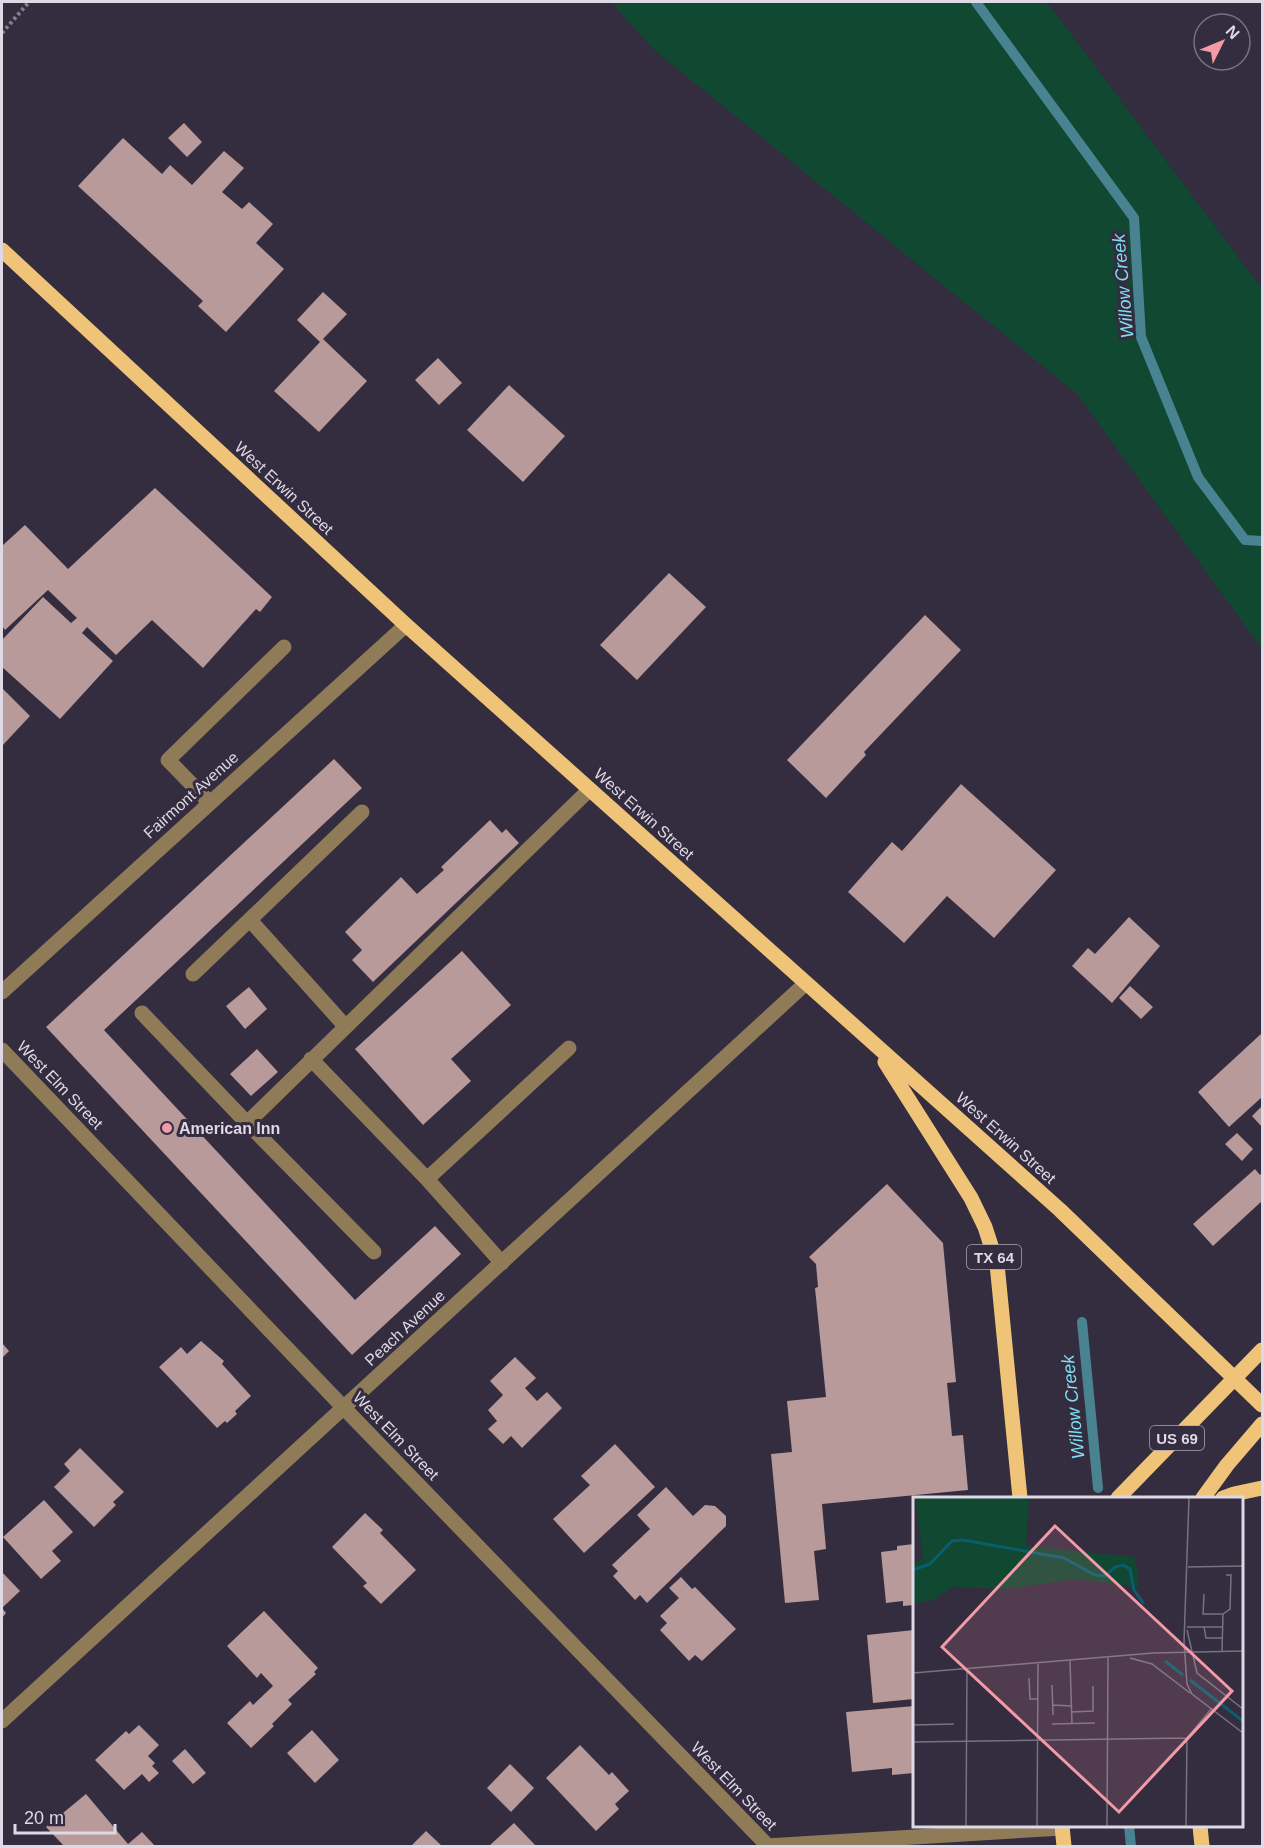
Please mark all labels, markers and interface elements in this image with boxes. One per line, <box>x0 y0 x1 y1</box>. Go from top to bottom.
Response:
north arrow <box>1192 12 1252 72</box>
text: N <box>1222 22 1243 42</box>
water label: Willow Creek <box>1108 232 1138 339</box>
street label: West Erwin Street <box>231 438 337 538</box>
street label: Fairmont Avenue <box>140 748 242 842</box>
street label: West Erwin Street <box>591 765 698 863</box>
street label: West Elm Street <box>14 1038 107 1133</box>
street label: West Erwin Street <box>953 1089 1060 1187</box>
place label: American Inn <box>179 1120 280 1137</box>
marker: American Inn <box>160 1121 174 1135</box>
road number: TX 64 <box>967 1245 1021 1269</box>
street label: Peach Avenue <box>362 1287 449 1369</box>
water label: Willow Creek <box>1057 1353 1088 1460</box>
street label: West Elm Street <box>350 1389 443 1484</box>
road number: US 69 <box>1150 1426 1204 1450</box>
inset map <box>913 1497 1243 1827</box>
street label: West Elm Street <box>688 1739 781 1834</box>
scale bar <box>15 1797 116 1835</box>
text: 20 m <box>24 1808 64 1828</box>

